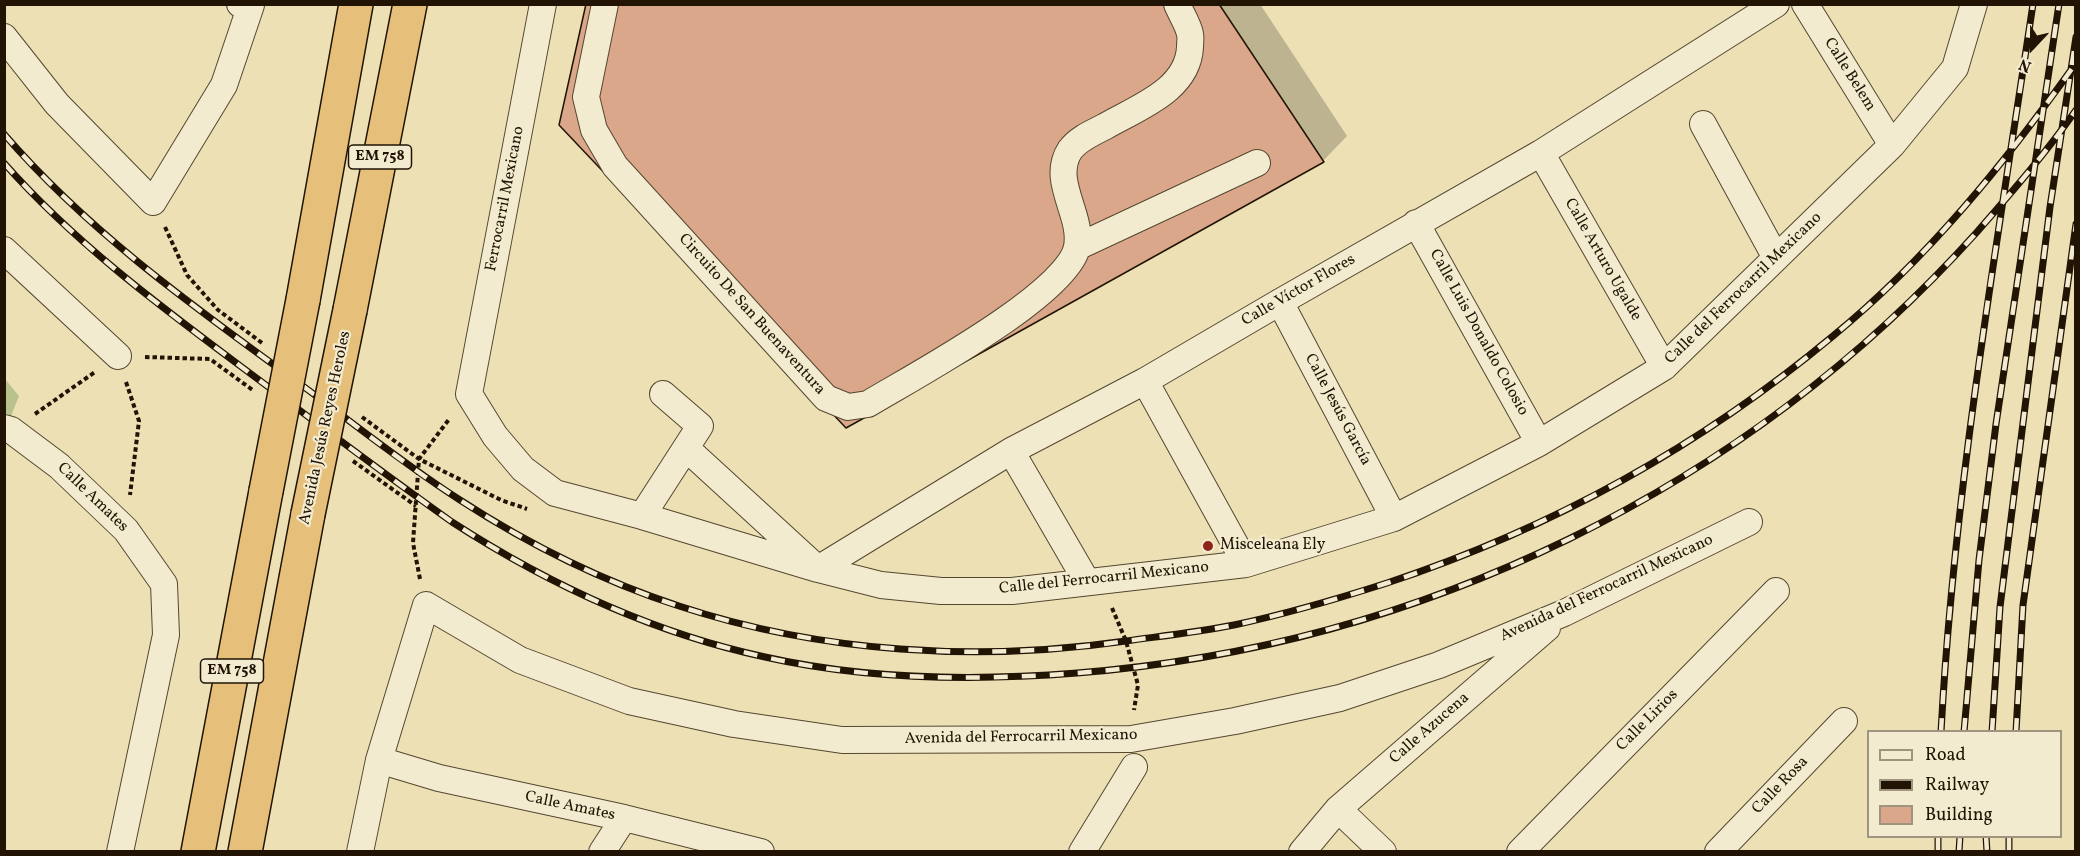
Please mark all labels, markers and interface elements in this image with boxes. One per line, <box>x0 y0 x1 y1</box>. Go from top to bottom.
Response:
north arrow <box>2002 18 2062 78</box>
street label: Calle Belem <box>1819 35 1879 115</box>
text: N <box>2016 52 2035 77</box>
street label: Ferrocarril Mexicano <box>483 125 529 273</box>
road number: EM 758 <box>348 145 412 169</box>
street label: Calle Arturo Ugalde <box>1559 195 1645 325</box>
street label: Calle del Ferrocarril Mexicano <box>1661 209 1827 369</box>
street label: Circuito De San Buenaventura <box>673 230 829 400</box>
street label: Calle Luis Donaldo Colosio <box>1424 247 1532 419</box>
street label: Calle Víctor Flores <box>1239 251 1359 331</box>
street label: Avenida Jesús Reyes Heroles <box>296 329 356 527</box>
street label: Calle Jesús García <box>1299 351 1375 469</box>
street label: Calle Amates <box>52 459 132 537</box>
street label: Avenida del Ferrocarril Mexicano <box>1497 531 1717 647</box>
place label: Misceleana Ely <box>1220 536 1325 556</box>
marker: Misceleana Ely <box>1201 539 1215 553</box>
street label: Calle del Ferrocarril Mexicano <box>998 558 1210 600</box>
road number: EM 758 <box>200 659 264 683</box>
street label: Calle Lirios <box>1613 686 1683 756</box>
street label: Calle Azucena <box>1386 689 1474 769</box>
street label: Avenida del Ferrocarril Mexicano <box>904 726 1138 750</box>
legend <box>1867 730 2062 838</box>
text: Road <box>1925 743 1966 768</box>
street label: Calle Rosa <box>1749 753 1813 819</box>
text: Railway <box>1925 773 1989 798</box>
street label: Calle Amates <box>523 788 617 826</box>
text: Building <box>1925 803 1993 828</box>

